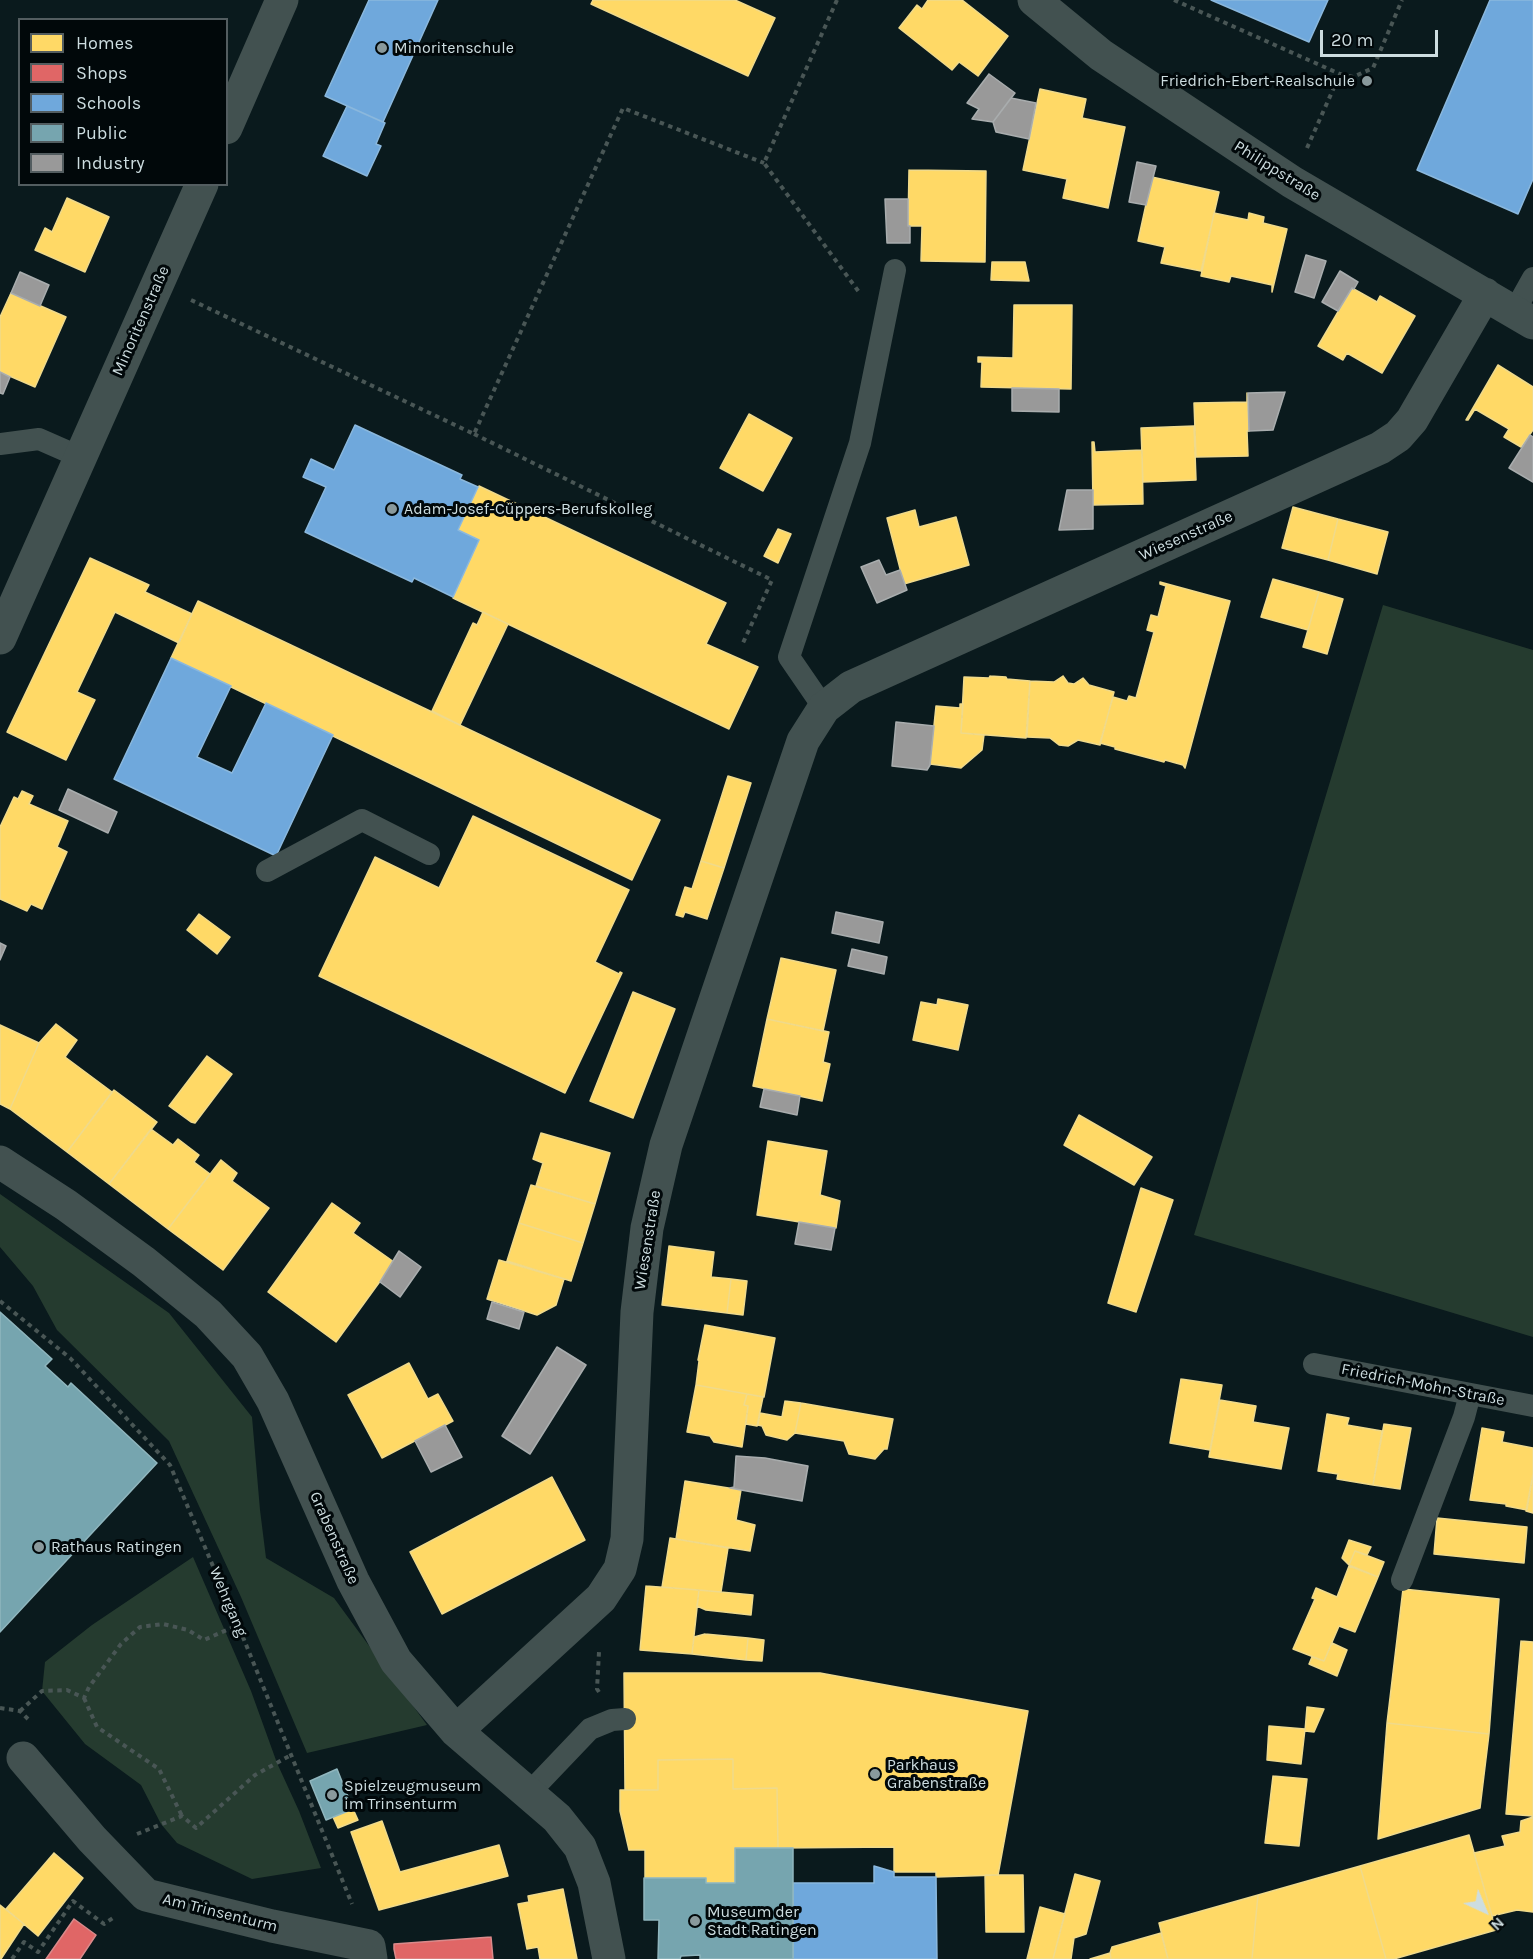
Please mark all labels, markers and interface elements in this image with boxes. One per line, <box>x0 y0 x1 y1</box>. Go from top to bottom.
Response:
legend <box>18 18 228 186</box>
scale bar <box>1323 18 1442 56</box>
text: 20 m <box>1331 29 1373 51</box>
text: Homes <box>76 32 133 54</box>
place label: Minoritenschule <box>394 38 514 58</box>
marker: Minoritenschule <box>375 41 389 55</box>
text: Shops <box>76 62 128 84</box>
place label: Friedrich-Ebert-Realschule <box>1160 71 1355 91</box>
marker: Friedrich-Ebert-Realschule <box>1360 74 1374 88</box>
text: Schools <box>76 92 141 114</box>
text: Public <box>76 122 127 144</box>
street label: Philippstraße <box>1230 137 1324 205</box>
text: Industry <box>76 152 145 174</box>
street label: Minoritenstraße <box>108 263 174 379</box>
place label: Adam-Josef-Cüppers-Berufskolleg <box>404 499 652 519</box>
marker: Adam-Josef-Cüppers-Berufskolleg <box>385 502 399 516</box>
street label: Wiesenstraße <box>1136 507 1236 565</box>
street label: Wiesenstraße <box>631 1189 665 1291</box>
street label: Friedrich-Mohn-Straße <box>1340 1360 1506 1410</box>
street label: Grabenstraße <box>305 1489 363 1587</box>
place label: Rathaus Ratingen <box>51 1537 182 1557</box>
marker: Rathaus Ratingen <box>32 1540 46 1554</box>
street label: Wehrgang <box>205 1564 251 1640</box>
place label: Parkhaus Grabenstraße <box>887 1755 986 1793</box>
marker: Parkhaus Grabenstraße <box>868 1767 882 1781</box>
place label: Spielzeugmuseum im Trinsenturm <box>344 1776 481 1814</box>
marker: Spielzeugmuseum im Trinsenturm <box>325 1788 339 1802</box>
north arrow <box>1455 1881 1515 1941</box>
street label: Am Trinsenturm <box>161 1889 279 1937</box>
place label: Museum der Stadt Ratingen <box>707 1902 817 1940</box>
text: N <box>1487 1913 1509 1935</box>
marker: Museum der Stadt Ratingen <box>688 1914 702 1928</box>

